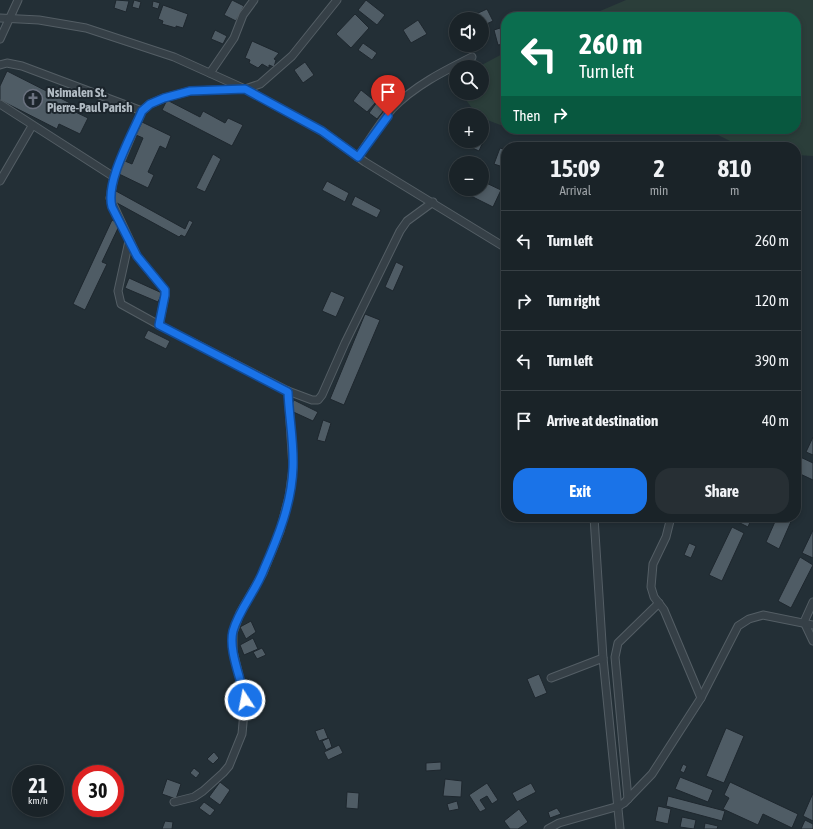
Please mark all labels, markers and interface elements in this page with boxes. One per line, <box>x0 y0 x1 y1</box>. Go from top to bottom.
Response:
map controls <box>449 12 489 196</box>
button: sound <box>449 12 489 52</box>
icon: left <box>513 28 565 80</box>
text: 260 m <box>579 28 642 60</box>
button: search <box>449 60 489 100</box>
text: Turn left <box>579 61 634 82</box>
pin <box>371 75 405 116</box>
icon: arrive <box>377 81 399 103</box>
place label: Nsimalen St. Pierre-Paul Parish <box>47 85 133 115</box>
church icon: Nsimalen St. Pierre-Paul Parish <box>22 88 44 110</box>
icon: right <box>549 104 571 126</box>
text: Then <box>513 107 541 124</box>
button: + <box>449 108 489 148</box>
text: 15:09 <box>550 155 600 182</box>
text: 2 <box>653 155 665 182</box>
text: 810 <box>718 155 752 182</box>
button: − <box>449 156 489 196</box>
text: Arrival <box>559 183 591 198</box>
text: min <box>650 183 668 198</box>
text: m <box>730 183 739 198</box>
icon: left <box>513 230 535 252</box>
text: Turn left <box>547 232 593 249</box>
text: 260 m <box>755 232 789 249</box>
icon: right <box>513 290 535 312</box>
text: Turn right <box>547 292 600 309</box>
text: 120 m <box>755 292 789 309</box>
icon: left <box>513 350 535 372</box>
text: Turn left <box>547 352 593 369</box>
text: 390 m <box>755 352 789 369</box>
icon: arrive <box>513 410 535 432</box>
text: Arrive at destination <box>547 412 658 429</box>
text: 40 m <box>762 412 789 429</box>
button: Exit <box>513 468 647 514</box>
button: Share <box>655 468 789 514</box>
position arrow <box>224 679 266 721</box>
speed limit sign: 30 <box>72 765 124 817</box>
text: 21 <box>29 774 47 797</box>
text: km/h <box>28 795 48 806</box>

